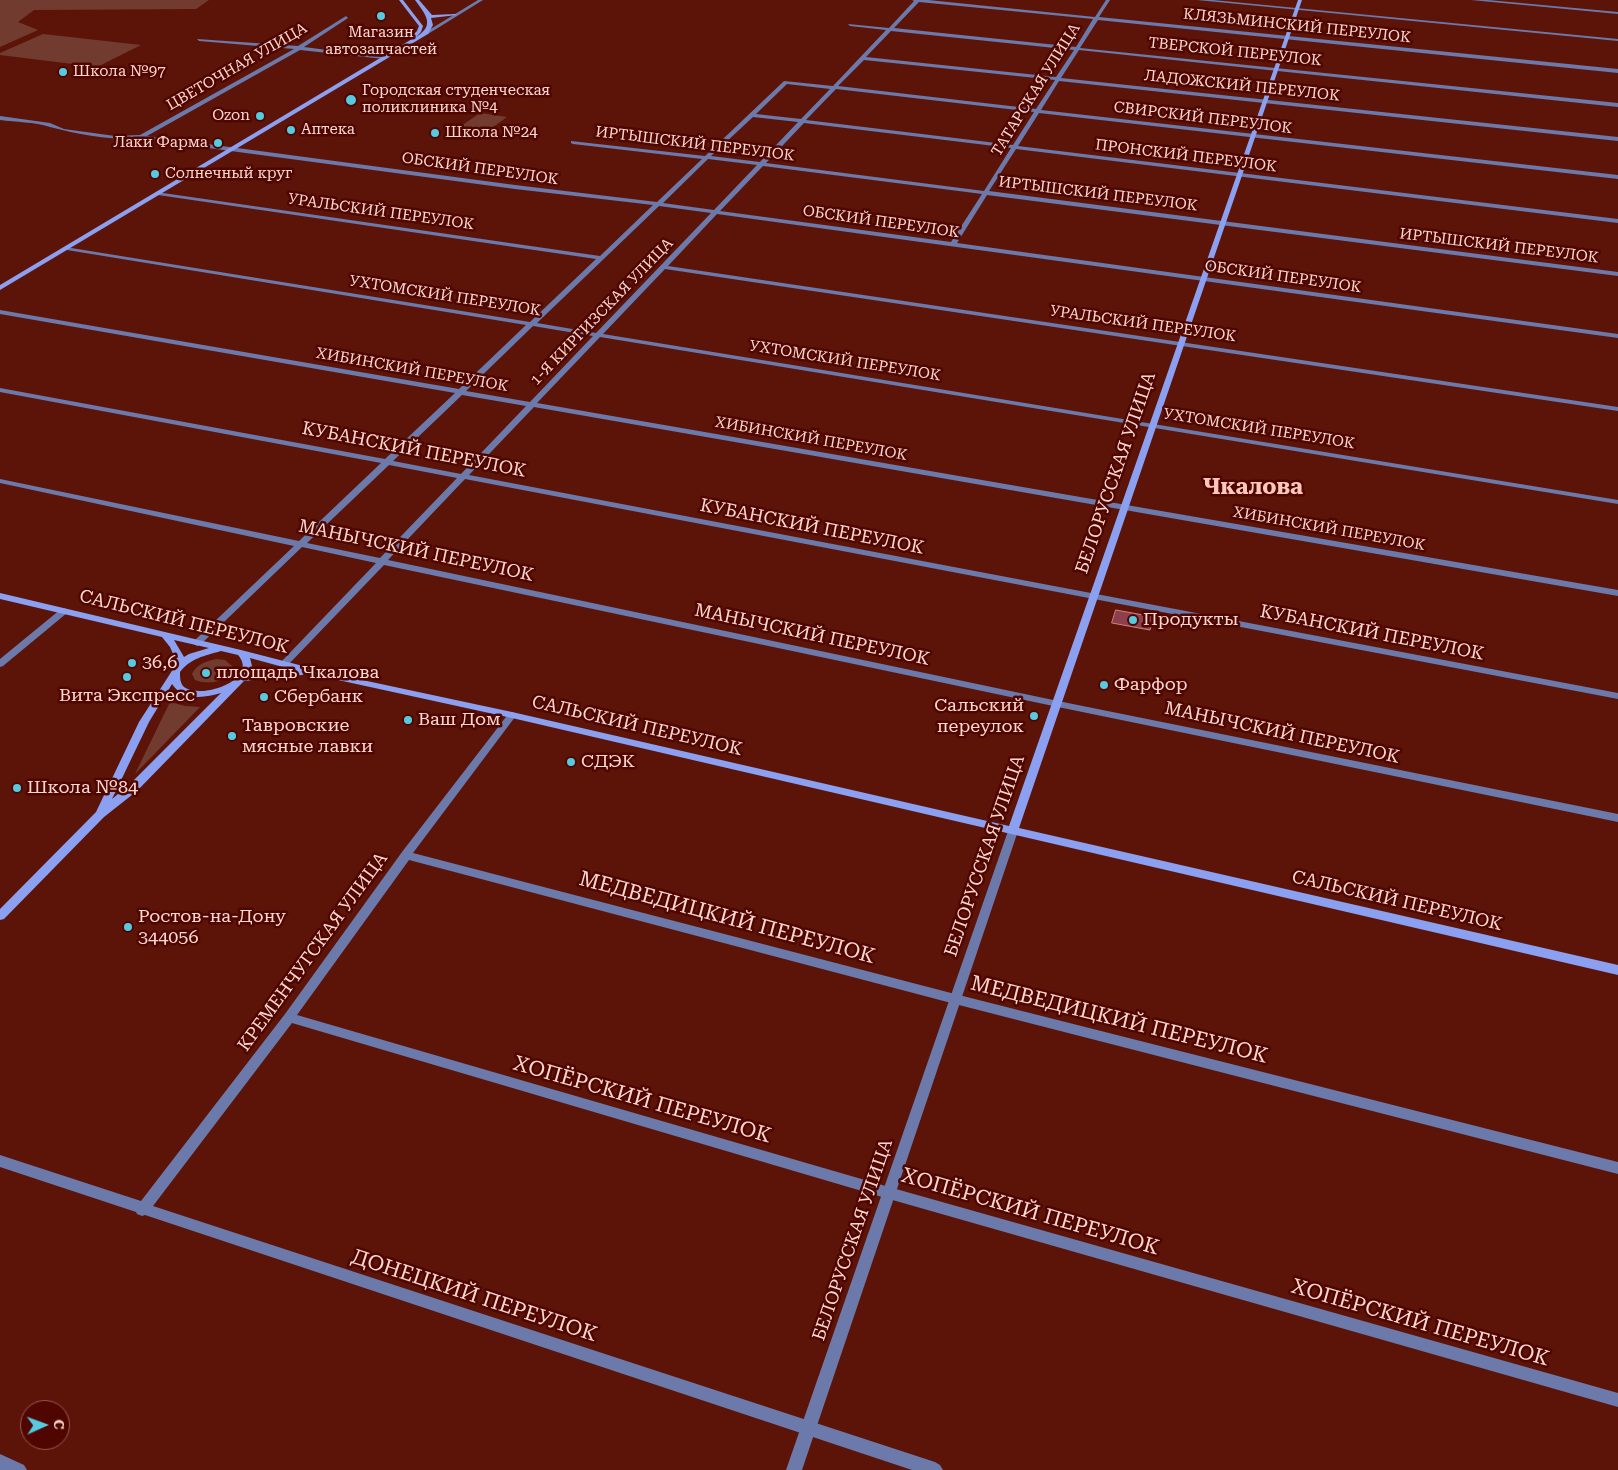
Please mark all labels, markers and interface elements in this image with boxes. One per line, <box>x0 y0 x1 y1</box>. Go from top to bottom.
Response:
street label: КЛЯЗЬМИНСКИЙ ПЕРЕУЛОК <box>1182 5 1412 47</box>
marker: Магазин автозапчастей <box>375 10 387 22</box>
street label: ЦВЕТОЧНАЯ УЛИЦА <box>164 19 310 115</box>
street label: ТАТАРСКАЯ УЛИЦА <box>988 20 1084 160</box>
place label: Магазин автозапчастей <box>325 24 437 59</box>
street label: ТВЕРСКОЙ ПЕРЕУЛОК <box>1147 34 1323 70</box>
place label: Школа №97 <box>73 63 166 81</box>
marker: Школа №97 <box>57 66 69 78</box>
street label: ЛАДОЖСКИЙ ПЕРЕУЛОК <box>1143 67 1341 105</box>
place label: Городская студенческая поликлиника №4 <box>362 82 550 117</box>
marker: Городская студенческая поликлиника №4 <box>344 93 358 107</box>
street label: СВИРСКИЙ ПЕРЕУЛОК <box>1113 98 1293 138</box>
place label: Ozon <box>212 107 250 125</box>
marker: Ozon <box>254 110 266 122</box>
place label: Аптека <box>301 121 355 139</box>
street label: ИРТЫШСКИЙ ПЕРЕУЛОК <box>594 123 796 165</box>
marker: Аптека <box>285 124 297 136</box>
place label: Школа №24 <box>445 124 538 142</box>
marker: Школа №24 <box>429 127 441 139</box>
place label: Лаки Фарма <box>113 134 208 152</box>
street label: ПРОНСКИЙ ПЕРЕУЛОК <box>1094 136 1278 176</box>
marker: Лаки Фарма <box>212 137 224 149</box>
street label: ОБСКИЙ ПЕРЕУЛОК <box>401 149 559 189</box>
place label: Солнечный круг <box>165 165 293 183</box>
marker: Солнечный круг <box>149 168 161 180</box>
street label: ИРТЫШСКИЙ ПЕРЕУЛОК <box>997 173 1199 215</box>
street label: УРАЛЬСКИЙ ПЕРЕУЛОК <box>287 190 475 234</box>
street label: ОБСКИЙ ПЕРЕУЛОК <box>802 202 960 242</box>
street label: ИРТЫШСКИЙ ПЕРЕУЛОК <box>1398 225 1600 267</box>
street label: 1-Я КИРГИЗСКАЯ УЛИЦА <box>527 235 677 389</box>
street label: ОБСКИЙ ПЕРЕУЛОК <box>1204 257 1362 297</box>
street label: УХТОМСКИЙ ПЕРЕУЛОК <box>348 272 542 320</box>
street label: УРАЛЬСКИЙ ПЕРЕУЛОК <box>1049 302 1237 346</box>
street label: УХТОМСКИЙ ПЕРЕУЛОК <box>748 337 942 385</box>
street label: ХИБИНСКИЙ ПЕРЕУЛОК <box>314 344 510 396</box>
street label: БЕЛОРУССКАЯ УЛИЦА <box>1071 369 1161 577</box>
street label: УХТОМСКИЙ ПЕРЕУЛОК <box>1162 405 1356 453</box>
street label: ХИБИНСКИЙ ПЕРЕУЛОК <box>713 413 909 465</box>
street label: КУБАНСКИЙ ПЕРЕУЛОК <box>300 418 528 482</box>
district label: Чкалова <box>1203 475 1303 501</box>
street label: КУБАНСКИЙ ПЕРЕУЛОК <box>698 495 926 559</box>
street label: ХИБИНСКИЙ ПЕРЕУЛОК <box>1231 503 1427 555</box>
street label: МАНЫЧСКИЙ ПЕРЕУЛОК <box>297 516 535 586</box>
street label: САЛЬСКИЙ ПЕРЕУЛОК <box>77 586 291 658</box>
street label: МАНЫЧСКИЙ ПЕРЕУЛОК <box>693 600 931 670</box>
street label: КУБАНСКИЙ ПЕРЕУЛОК <box>1258 601 1486 665</box>
place label: Продукты <box>1143 609 1239 631</box>
marker: Продукты <box>1127 614 1139 626</box>
place label: 36,6 <box>142 652 177 674</box>
marker: 36,6 <box>126 657 138 669</box>
place label: площадь Чкалова <box>216 662 379 684</box>
marker: площадь Чкалова <box>200 667 212 679</box>
marker: Вита Экспресс <box>121 671 133 683</box>
place label: Фарфор <box>1114 674 1187 696</box>
marker: Фарфор <box>1098 679 1110 691</box>
place label: Вита Экспресс <box>59 685 195 707</box>
place label: Сбербанк <box>274 686 363 708</box>
marker: Сбербанк <box>258 691 270 703</box>
street label: САЛЬСКИЙ ПЕРЕУЛОК <box>530 691 744 761</box>
place label: Сальский переулок <box>934 695 1024 738</box>
street label: МАНЫЧСКИЙ ПЕРЕУЛОК <box>1163 698 1401 768</box>
place label: Ваш Дом <box>418 709 501 731</box>
marker: Сальский переулок <box>1028 710 1040 722</box>
marker: Ваш Дом <box>402 714 414 726</box>
place label: Тавровские мясные лавки <box>242 715 373 758</box>
marker: Тавровские мясные лавки <box>226 730 238 742</box>
place label: СДЭК <box>581 751 635 773</box>
street label: БЕЛОРУССКАЯ УЛИЦА <box>940 752 1030 960</box>
marker: СДЭК <box>565 756 577 768</box>
place label: Школа №84 <box>27 777 138 799</box>
marker: Школа №84 <box>11 782 23 794</box>
street label: КРЕМЕНЧУГСКАЯ УЛИЦА <box>234 848 392 1056</box>
street label: МЕДВЕДИЦКИЙ ПЕРЕУЛОК <box>576 866 878 970</box>
street label: САЛЬСКИЙ ПЕРЕУЛОК <box>1290 866 1504 936</box>
place label: Ростов-на-Дону 344056 <box>138 906 286 949</box>
marker: Ростов-на-Дону 344056 <box>122 921 134 933</box>
street label: МЕДВЕДИЦКИЙ ПЕРЕУЛОК <box>968 971 1270 1069</box>
street label: ХОПЁРСКИЙ ПЕРЕУЛОК <box>510 1051 774 1149</box>
street label: БЕЛОРУССКАЯ УЛИЦА <box>808 1136 898 1344</box>
street label: ХОПЁРСКИЙ ПЕРЕУЛОК <box>898 1163 1162 1261</box>
street label: ДОНЕЦКИЙ ПЕРЕУЛОК <box>348 1244 600 1348</box>
street label: ХОПЁРСКИЙ ПЕРЕУЛОК <box>1288 1274 1552 1372</box>
north arrow <box>20 1400 70 1450</box>
text: С <box>51 1419 67 1430</box>

